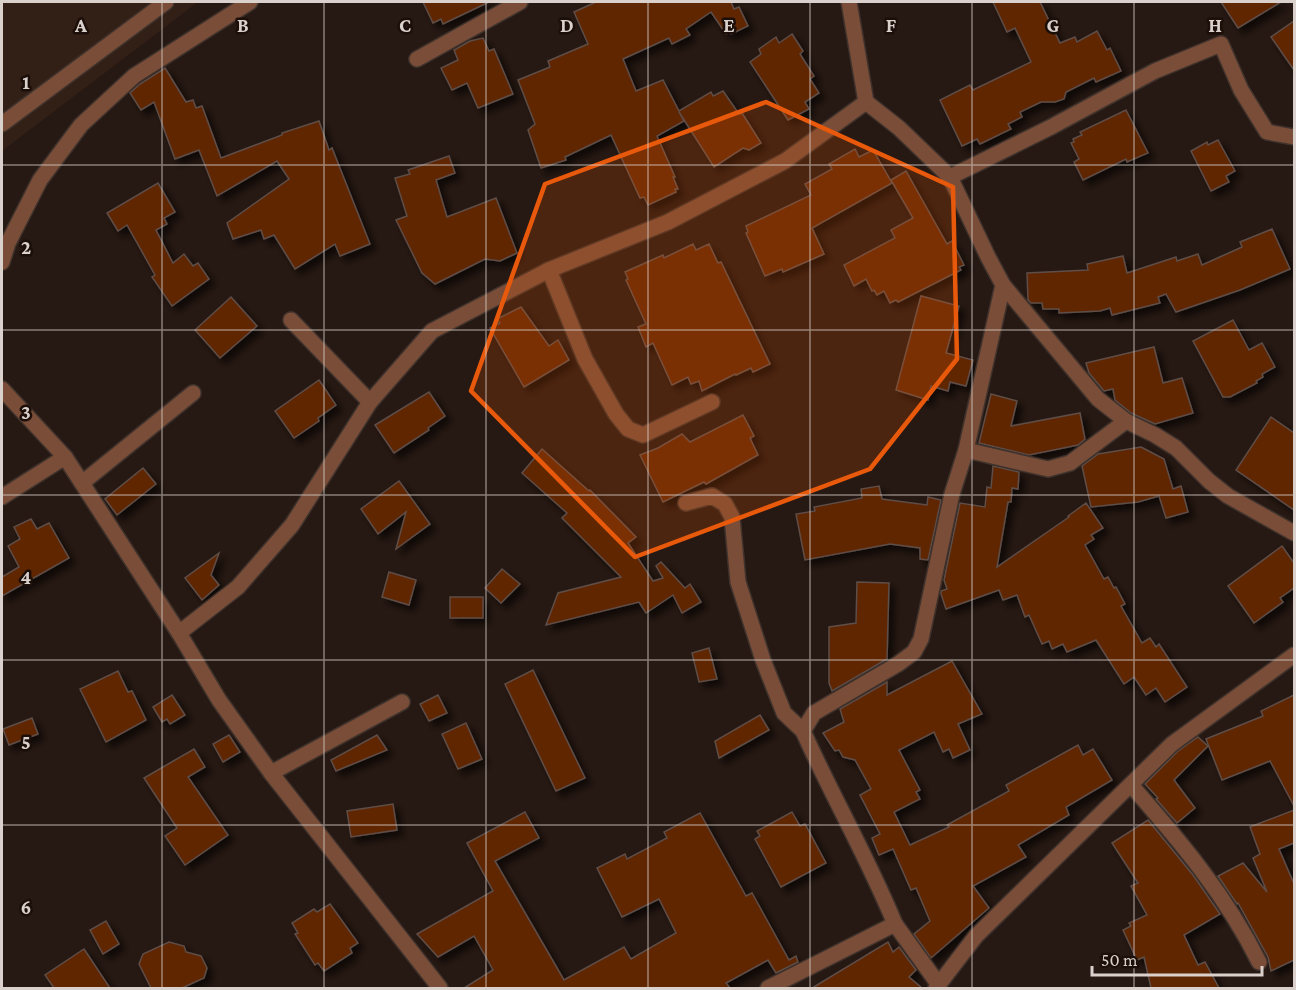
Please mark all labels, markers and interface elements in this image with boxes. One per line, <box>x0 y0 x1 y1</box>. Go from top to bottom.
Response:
text: A <box>74 14 88 36</box>
text: B <box>237 14 249 36</box>
text: C <box>399 14 411 36</box>
text: D <box>560 14 574 36</box>
text: E <box>723 14 735 36</box>
text: F <box>886 14 897 36</box>
text: G <box>1047 14 1060 36</box>
text: H <box>1208 14 1222 36</box>
text: 1 <box>22 71 30 93</box>
text: 2 <box>21 236 31 258</box>
text: 3 <box>21 401 31 423</box>
text: 4 <box>21 566 32 588</box>
text: 5 <box>21 731 31 753</box>
text: 6 <box>21 896 31 918</box>
scale bar <box>1092 939 1262 977</box>
text: 50 m <box>1101 950 1138 970</box>

